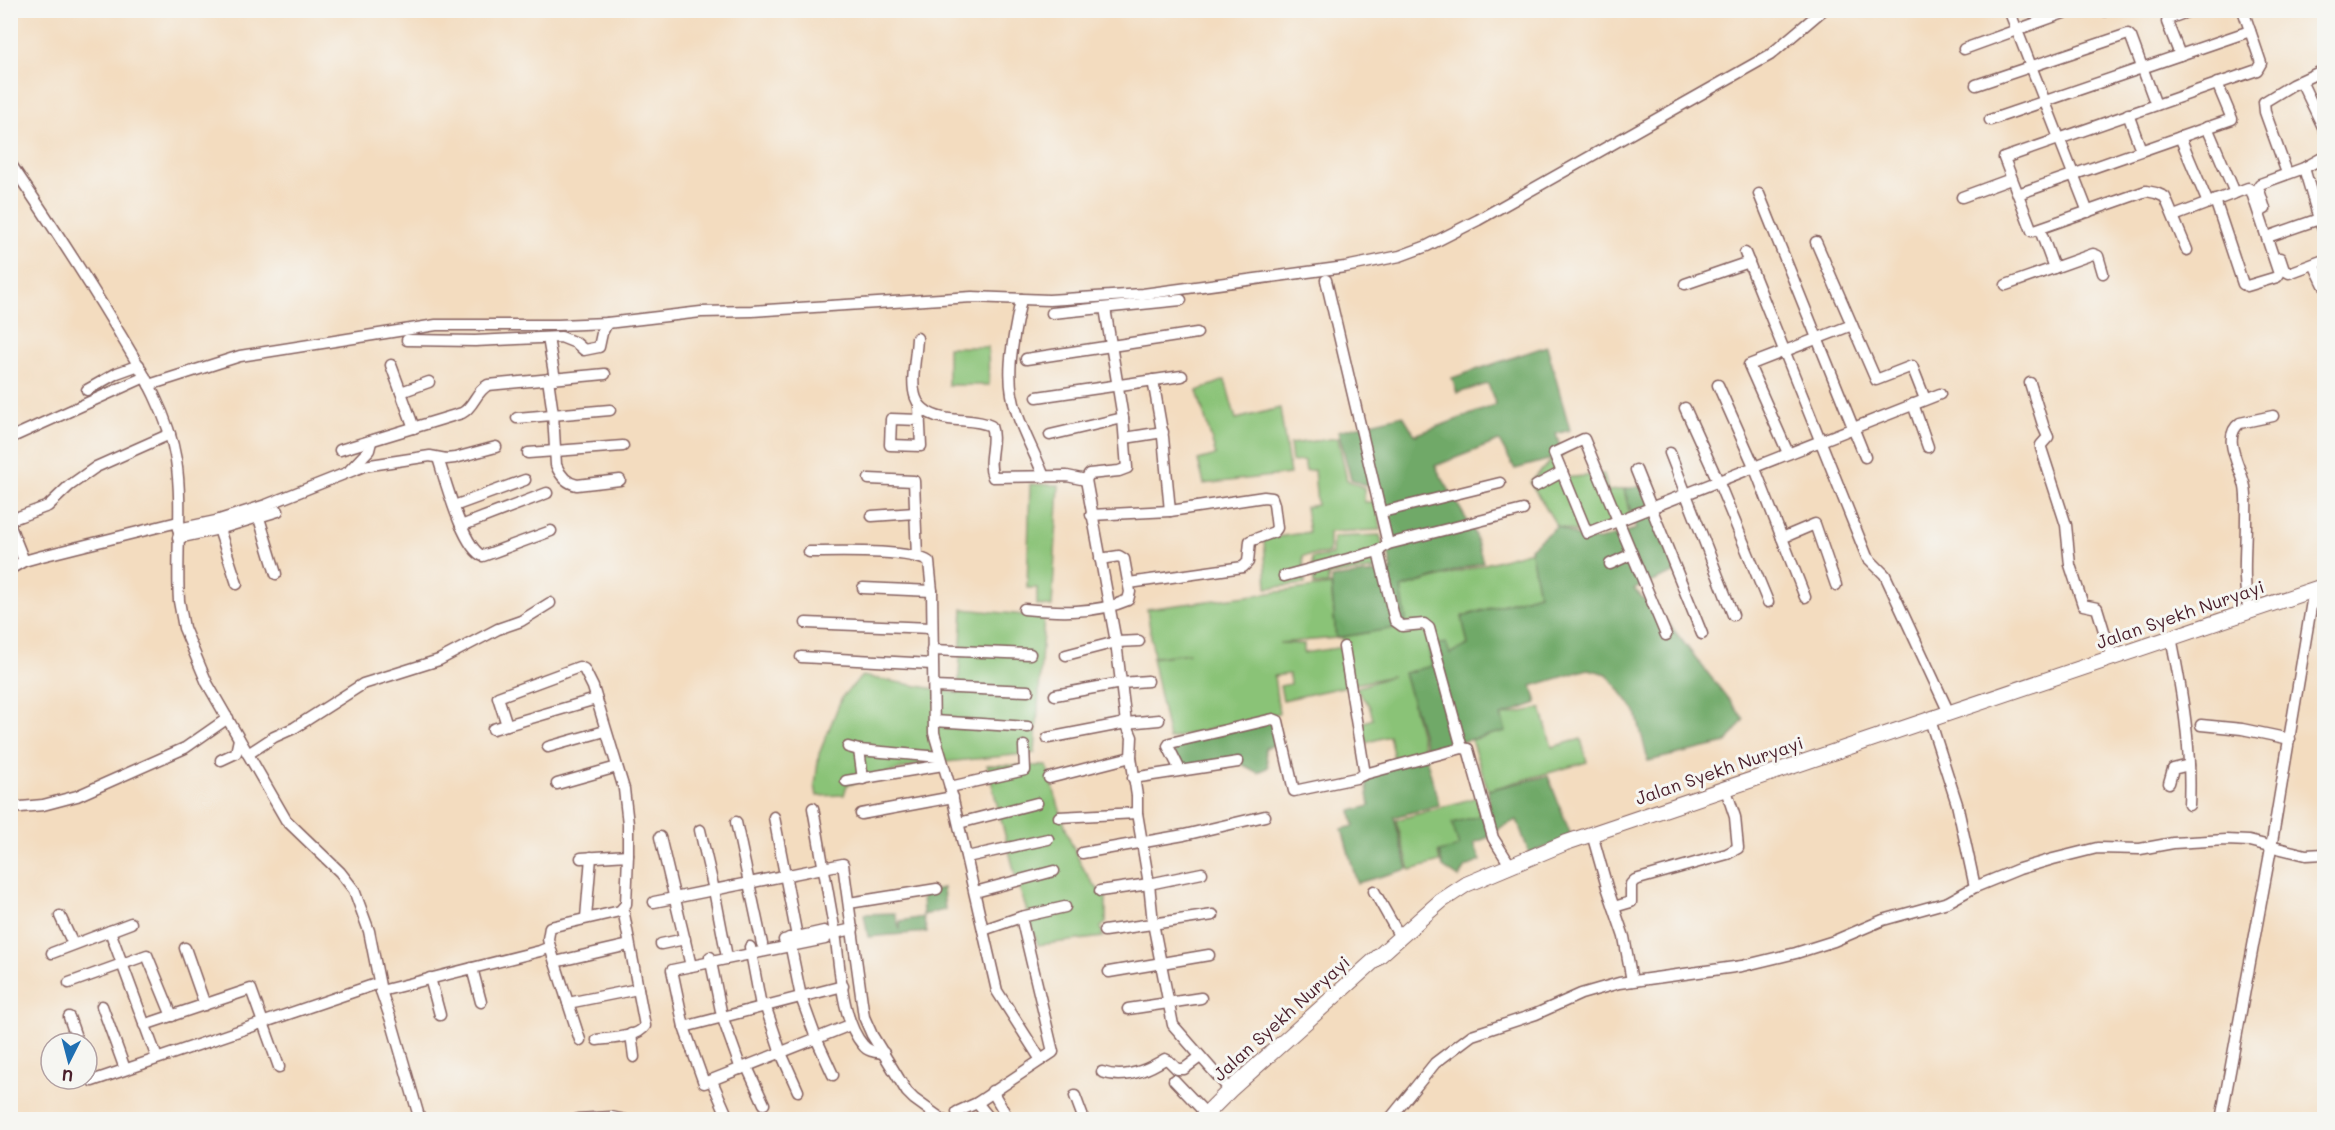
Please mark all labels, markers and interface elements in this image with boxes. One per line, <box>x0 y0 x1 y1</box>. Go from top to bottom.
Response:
street label: Jalan Syekh Nuryayi <box>2093 574 2267 654</box>
street label: Jalan Syekh Nuryayi <box>1632 730 1806 810</box>
street label: Jalan Syekh Nuryayi <box>1207 950 1355 1086</box>
north arrow <box>39 1031 99 1091</box>
text: U <box>61 1065 74 1087</box>

